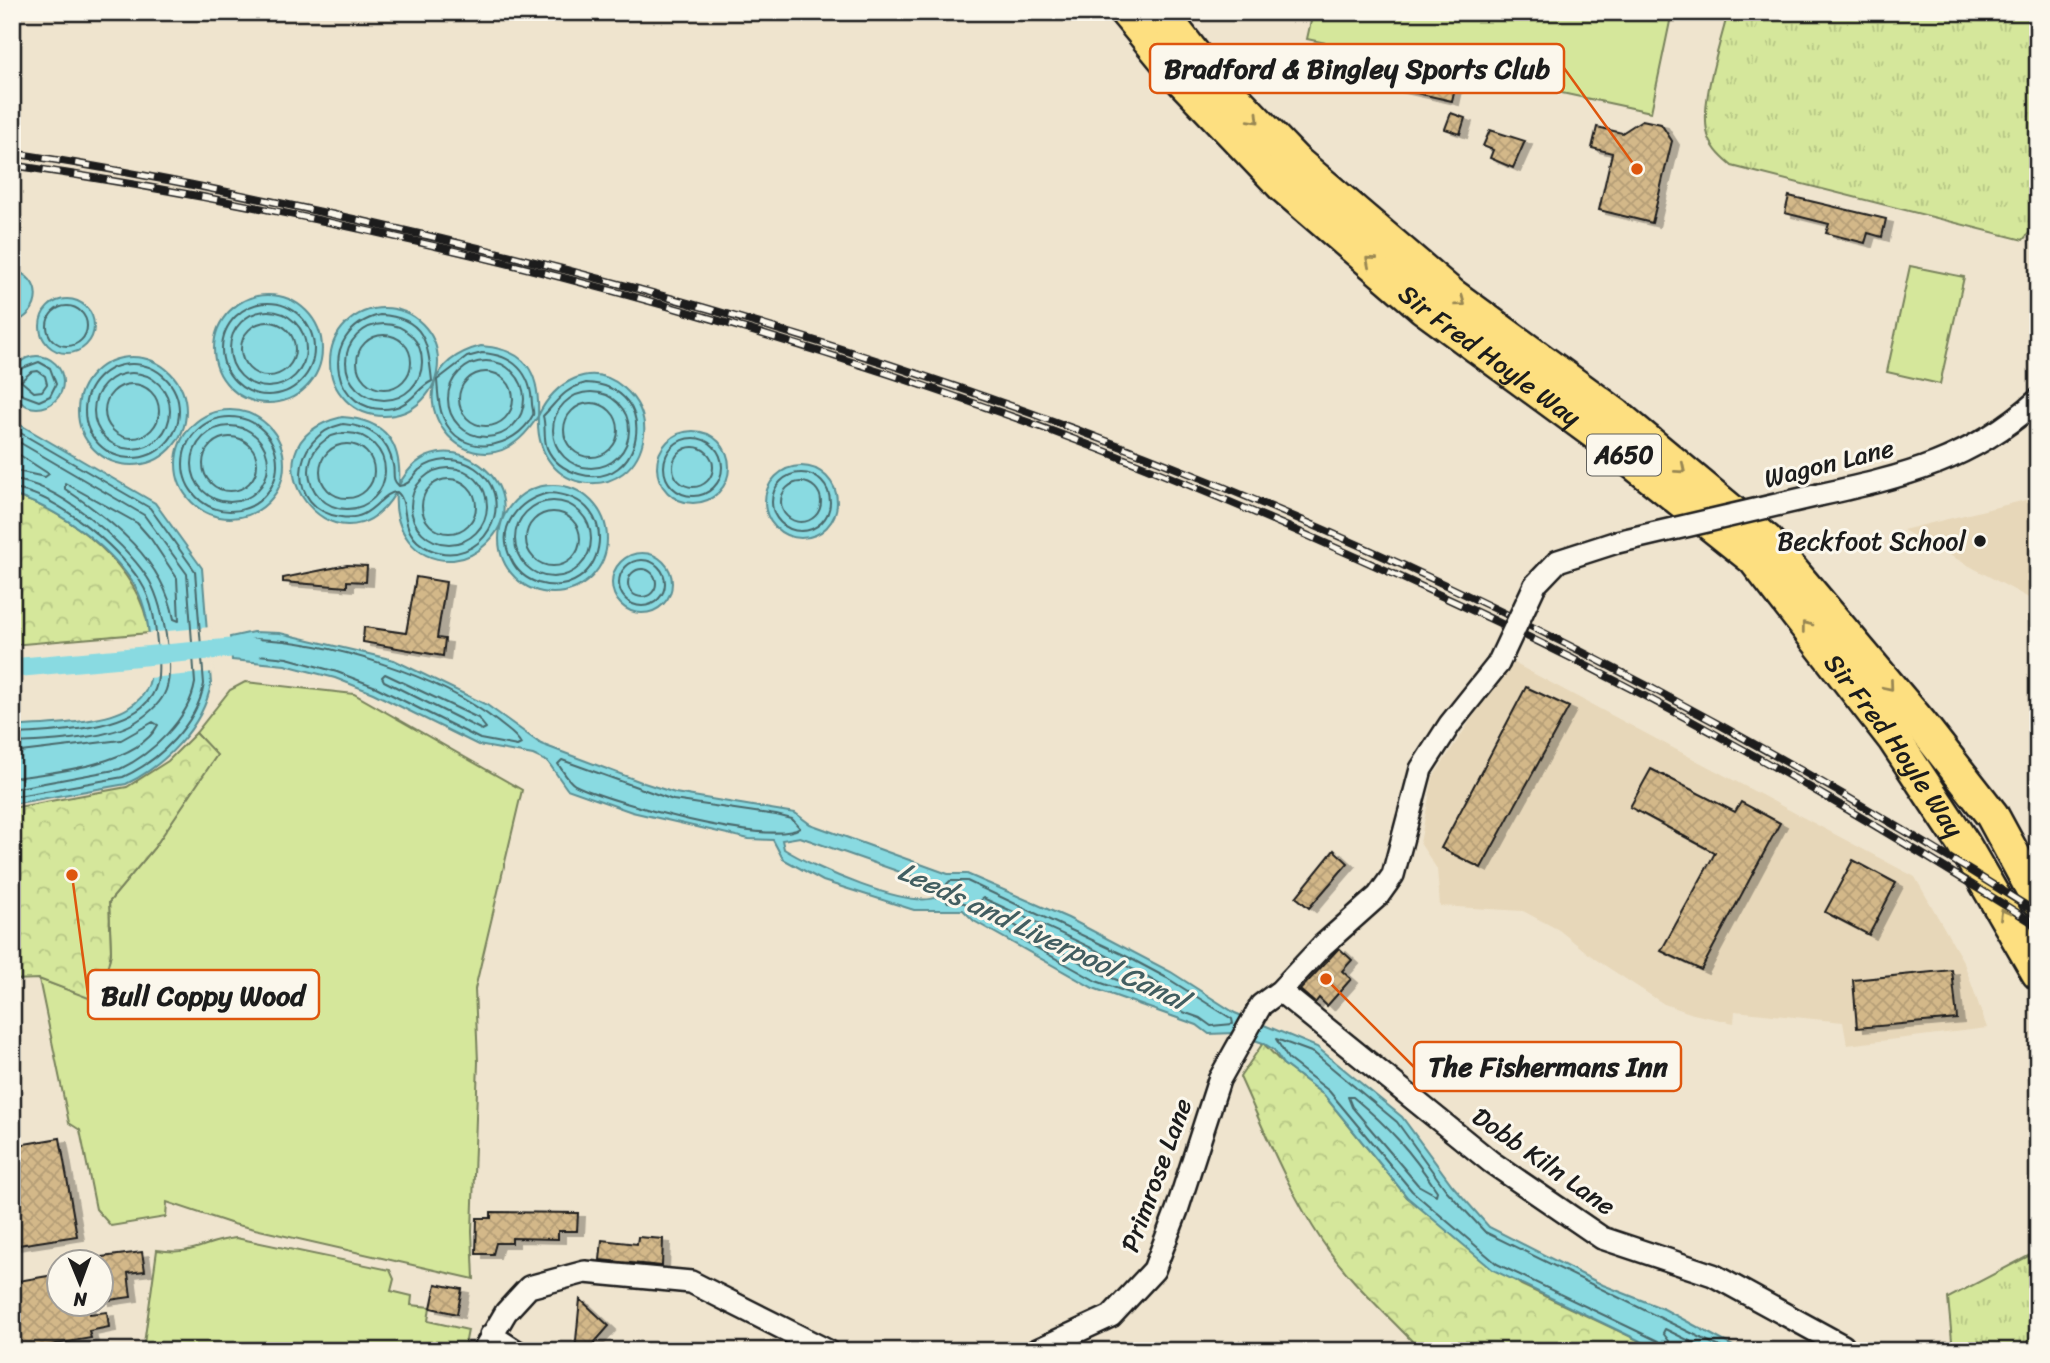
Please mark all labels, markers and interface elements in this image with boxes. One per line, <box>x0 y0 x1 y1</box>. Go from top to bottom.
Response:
callout: Bradford & Bingley Sports Club <box>1150 44 1564 93</box>
text: Bradford & Bingley Sports Club <box>1164 44 1550 93</box>
one-way arrow <box>1246 111 1259 124</box>
one-way arrow <box>1366 257 1379 269</box>
street label: Sir Fred Hoyle Way <box>1388 272 1592 439</box>
one-way arrow <box>1453 294 1466 306</box>
street label: Wagon Lane <box>1759 425 1899 501</box>
road number: A650 <box>1587 434 1661 476</box>
one-way arrow <box>1673 461 1686 473</box>
place label: Beckfoot School <box>1777 518 1967 564</box>
marker: Beckfoot School <box>1972 533 1988 549</box>
one-way arrow <box>1802 621 1814 634</box>
street label: Sir Fred Hoyle Way <box>1812 643 1977 848</box>
one-way arrow <box>1881 677 1893 690</box>
water label: Leeds and Liverpool Canal <box>890 847 1201 1027</box>
one-way arrow <box>1999 909 2012 921</box>
callout: Bull Coppy Wood <box>88 970 319 1019</box>
text: Bull Coppy Wood <box>101 971 307 1020</box>
callout: The Fishermans Inn <box>1414 1042 1681 1091</box>
text: The Fishermans Inn <box>1428 1042 1669 1091</box>
street label: Primrose Lane <box>1107 1091 1205 1259</box>
street label: Dobb Kiln Lane <box>1462 1094 1626 1228</box>
north arrow <box>46 1248 116 1318</box>
text: N <box>73 1283 88 1316</box>

